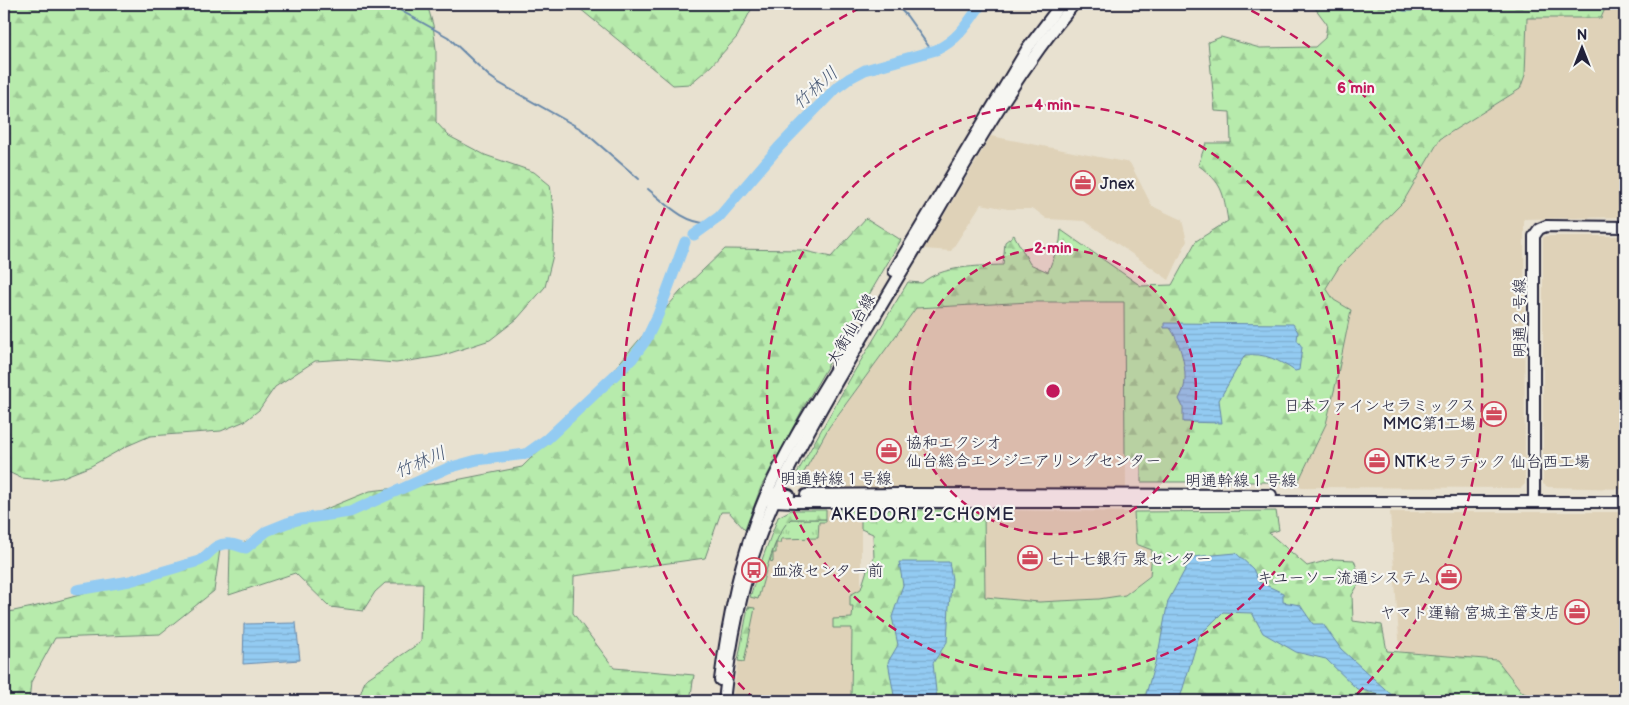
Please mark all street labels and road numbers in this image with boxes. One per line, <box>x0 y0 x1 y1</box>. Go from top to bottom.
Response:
street label: 明通２号線 <box>1511 278 1530 358</box>
street label: 大衡仙台線 <box>823 290 880 369</box>
street label: 明通幹線１号線 <box>780 470 892 489</box>
street label: 明通幹線１号線 <box>1185 472 1297 491</box>

